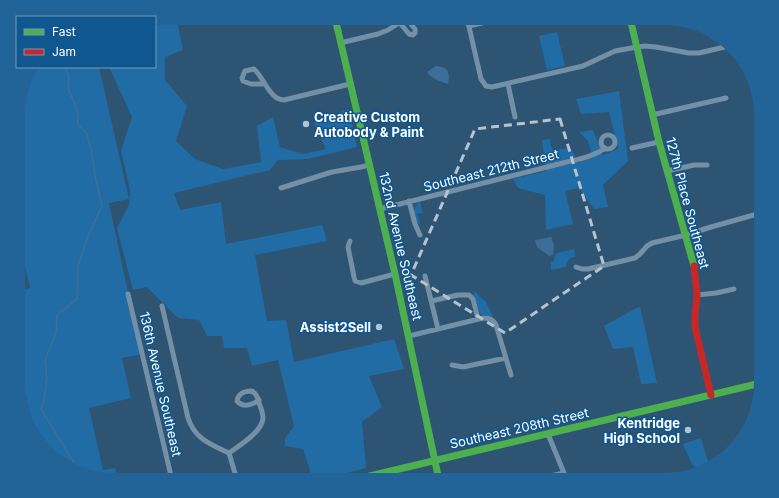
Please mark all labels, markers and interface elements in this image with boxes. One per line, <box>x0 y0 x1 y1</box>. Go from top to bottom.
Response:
legend <box>16 16 156 68</box>
text: Fast <box>52 24 76 39</box>
text: Jam <box>52 44 76 59</box>
place label: Creative Custom Autobody & Paint <box>314 109 424 140</box>
marker: Creative Custom Autobody & Paint <box>301 119 311 129</box>
street label: 127th Place Southeast <box>663 136 713 270</box>
street label: Southeast 212th Street <box>422 145 560 195</box>
street label: 132nd Avenue Southeast <box>376 170 426 322</box>
street label: 136th Avenue Southeast <box>137 310 185 458</box>
place label: Assist2Sell <box>300 319 371 335</box>
marker: Assist2Sell <box>374 322 384 332</box>
street label: Southeast 208th Street <box>448 404 590 452</box>
place label: Kentridge High School <box>604 415 680 446</box>
marker: Kentridge High School <box>683 425 693 435</box>

